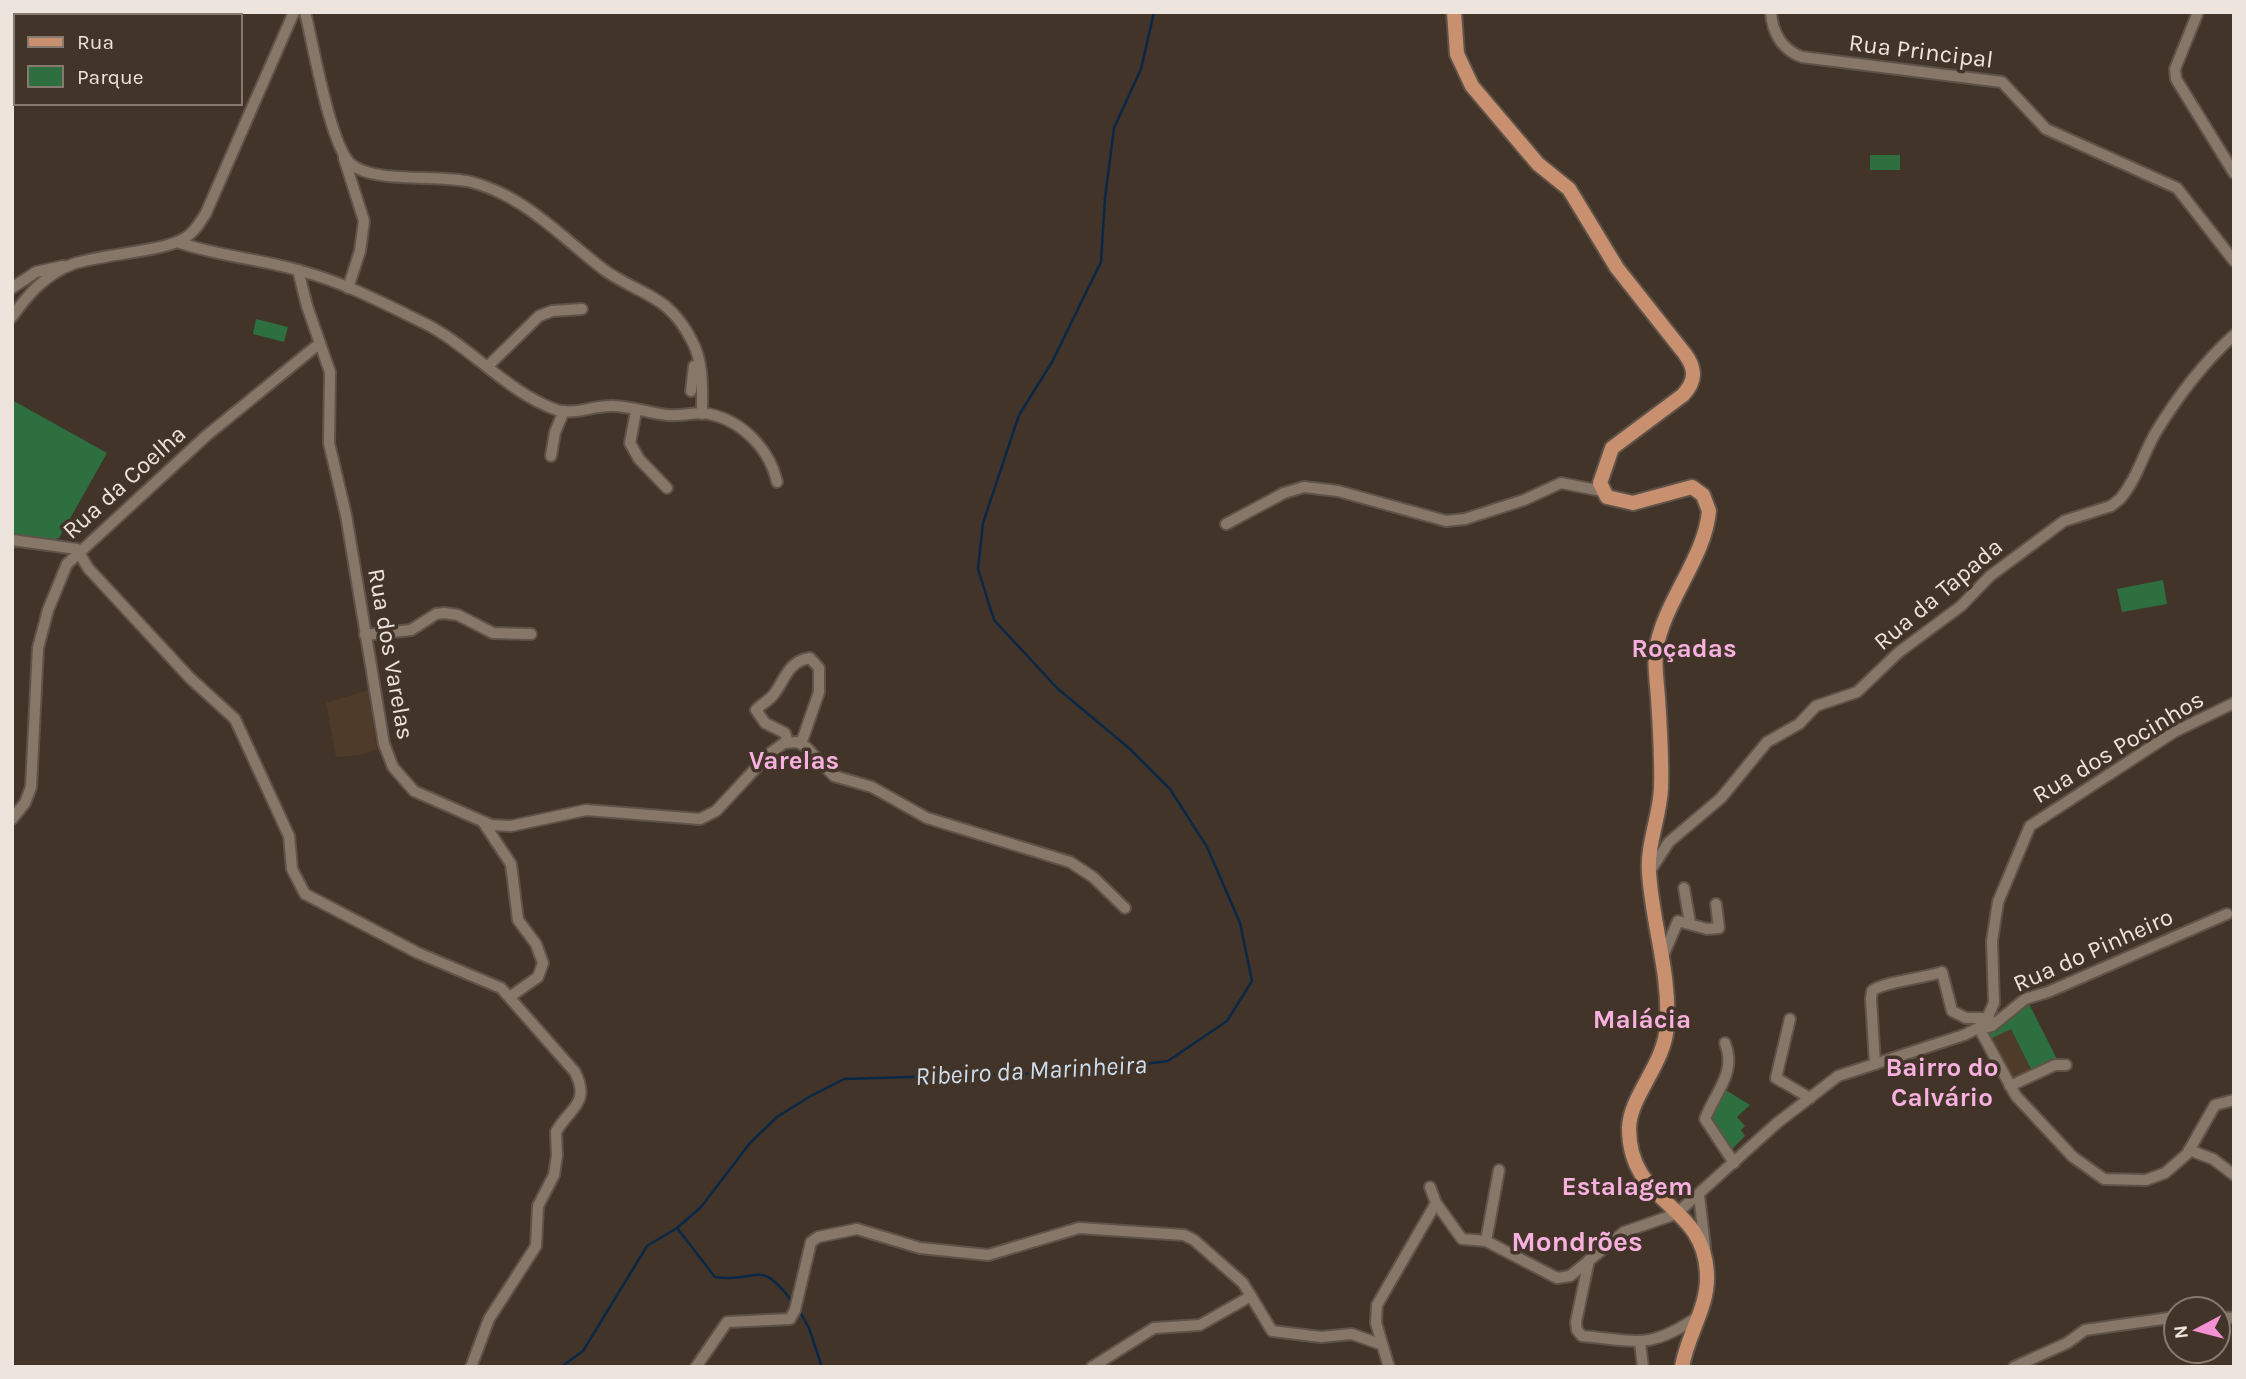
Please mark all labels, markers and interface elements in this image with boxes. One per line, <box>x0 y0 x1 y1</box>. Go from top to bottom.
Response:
legend <box>14 14 242 105</box>
street label: Rua Principal <box>1847 28 1995 74</box>
text: Rua <box>77 30 114 54</box>
text: Parque <box>77 65 144 89</box>
street label: Rua da Coelha <box>57 419 191 545</box>
street label: Rua da Tapada <box>1868 532 2008 656</box>
street label: Rua dos Varelas <box>362 566 420 742</box>
district label: Roçadas <box>1631 633 1737 664</box>
street label: Rua dos Pocinhos <box>2027 685 2209 809</box>
district label: Varelas <box>749 745 839 776</box>
street label: Rua do Pinheiro <box>2009 902 2177 998</box>
district label: Malácia <box>1593 1004 1691 1035</box>
water label: Ribeiro da Marinheira <box>914 1049 1148 1092</box>
district label: Bairro do Calvário <box>1886 1052 1998 1113</box>
district label: Estalagem <box>1561 1171 1693 1202</box>
district label: Mondrões <box>1511 1225 1643 1258</box>
north arrow <box>2162 1295 2232 1365</box>
text: N <box>2169 1324 2193 1340</box>

